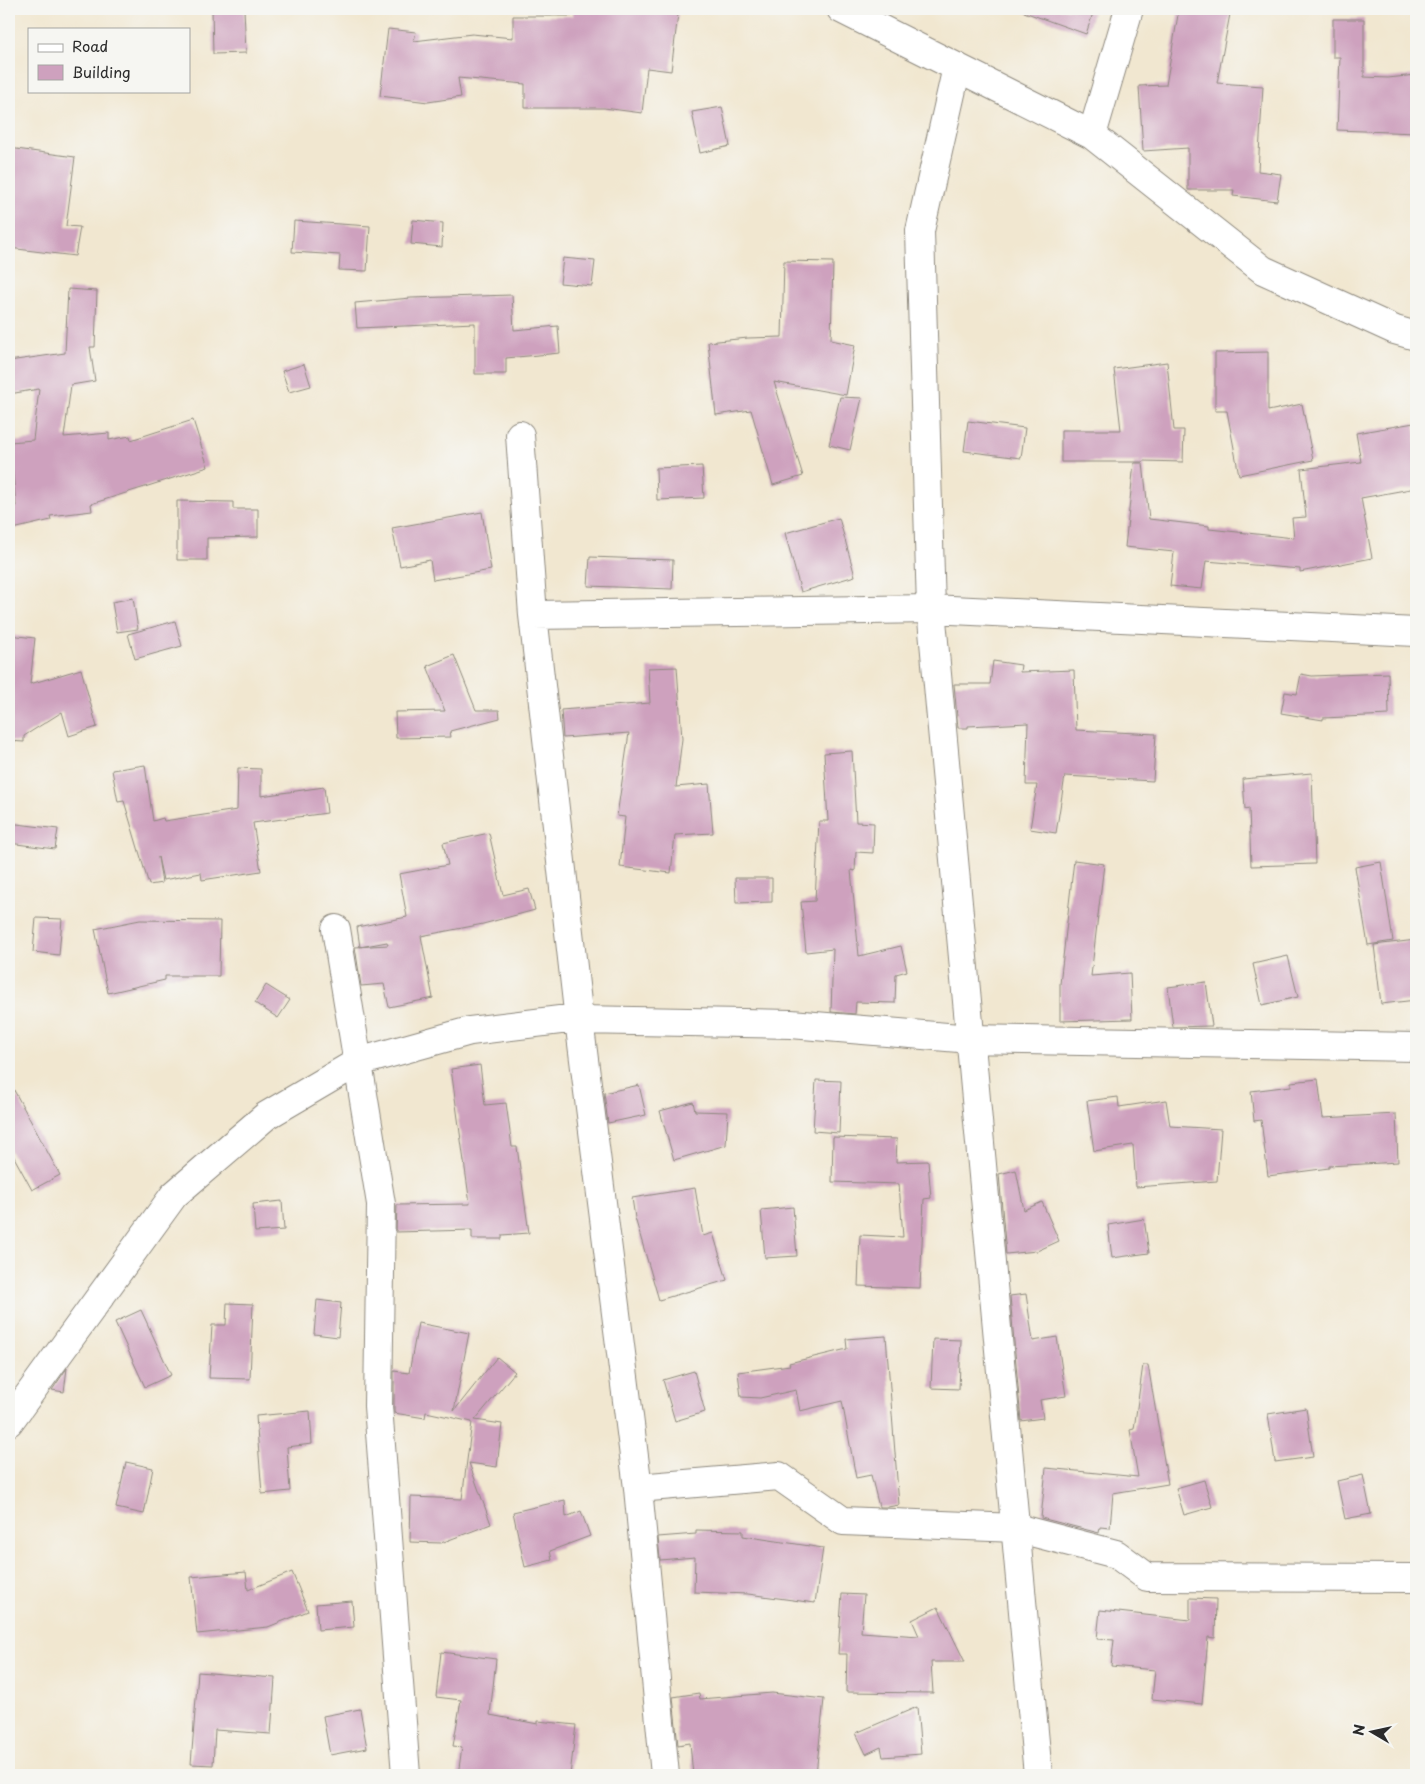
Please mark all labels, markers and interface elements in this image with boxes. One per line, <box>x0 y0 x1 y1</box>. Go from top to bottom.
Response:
legend <box>28 28 190 92</box>
text: Road <box>72 34 108 57</box>
text: Building <box>72 60 131 83</box>
north arrow <box>1348 1706 1398 1756</box>
text: N <box>1347 1723 1370 1737</box>

